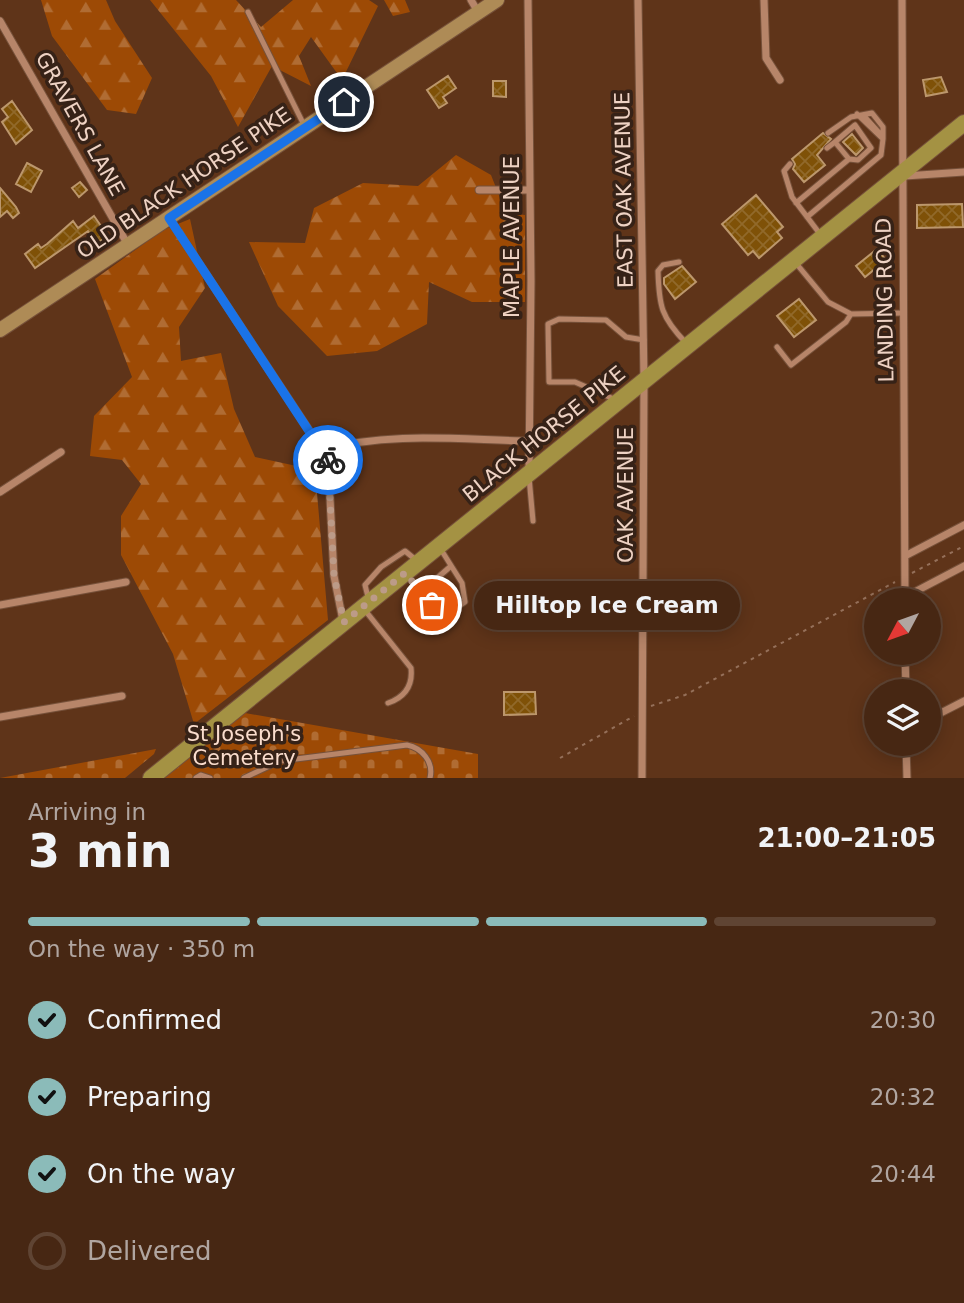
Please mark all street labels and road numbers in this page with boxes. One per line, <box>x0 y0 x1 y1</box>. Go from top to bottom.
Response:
street label: GRAVERS LANE <box>31 48 129 200</box>
street label: EAST OAK AVENUE <box>610 92 638 288</box>
street label: OLD BLACK HORSE PIKE <box>72 102 296 264</box>
street label: MAPLE AVENUE <box>500 156 524 318</box>
street label: LANDING ROAD <box>872 218 898 382</box>
street label: BLACK HORSE PIKE <box>458 361 630 507</box>
street label: OAK AVENUE <box>614 427 638 563</box>

